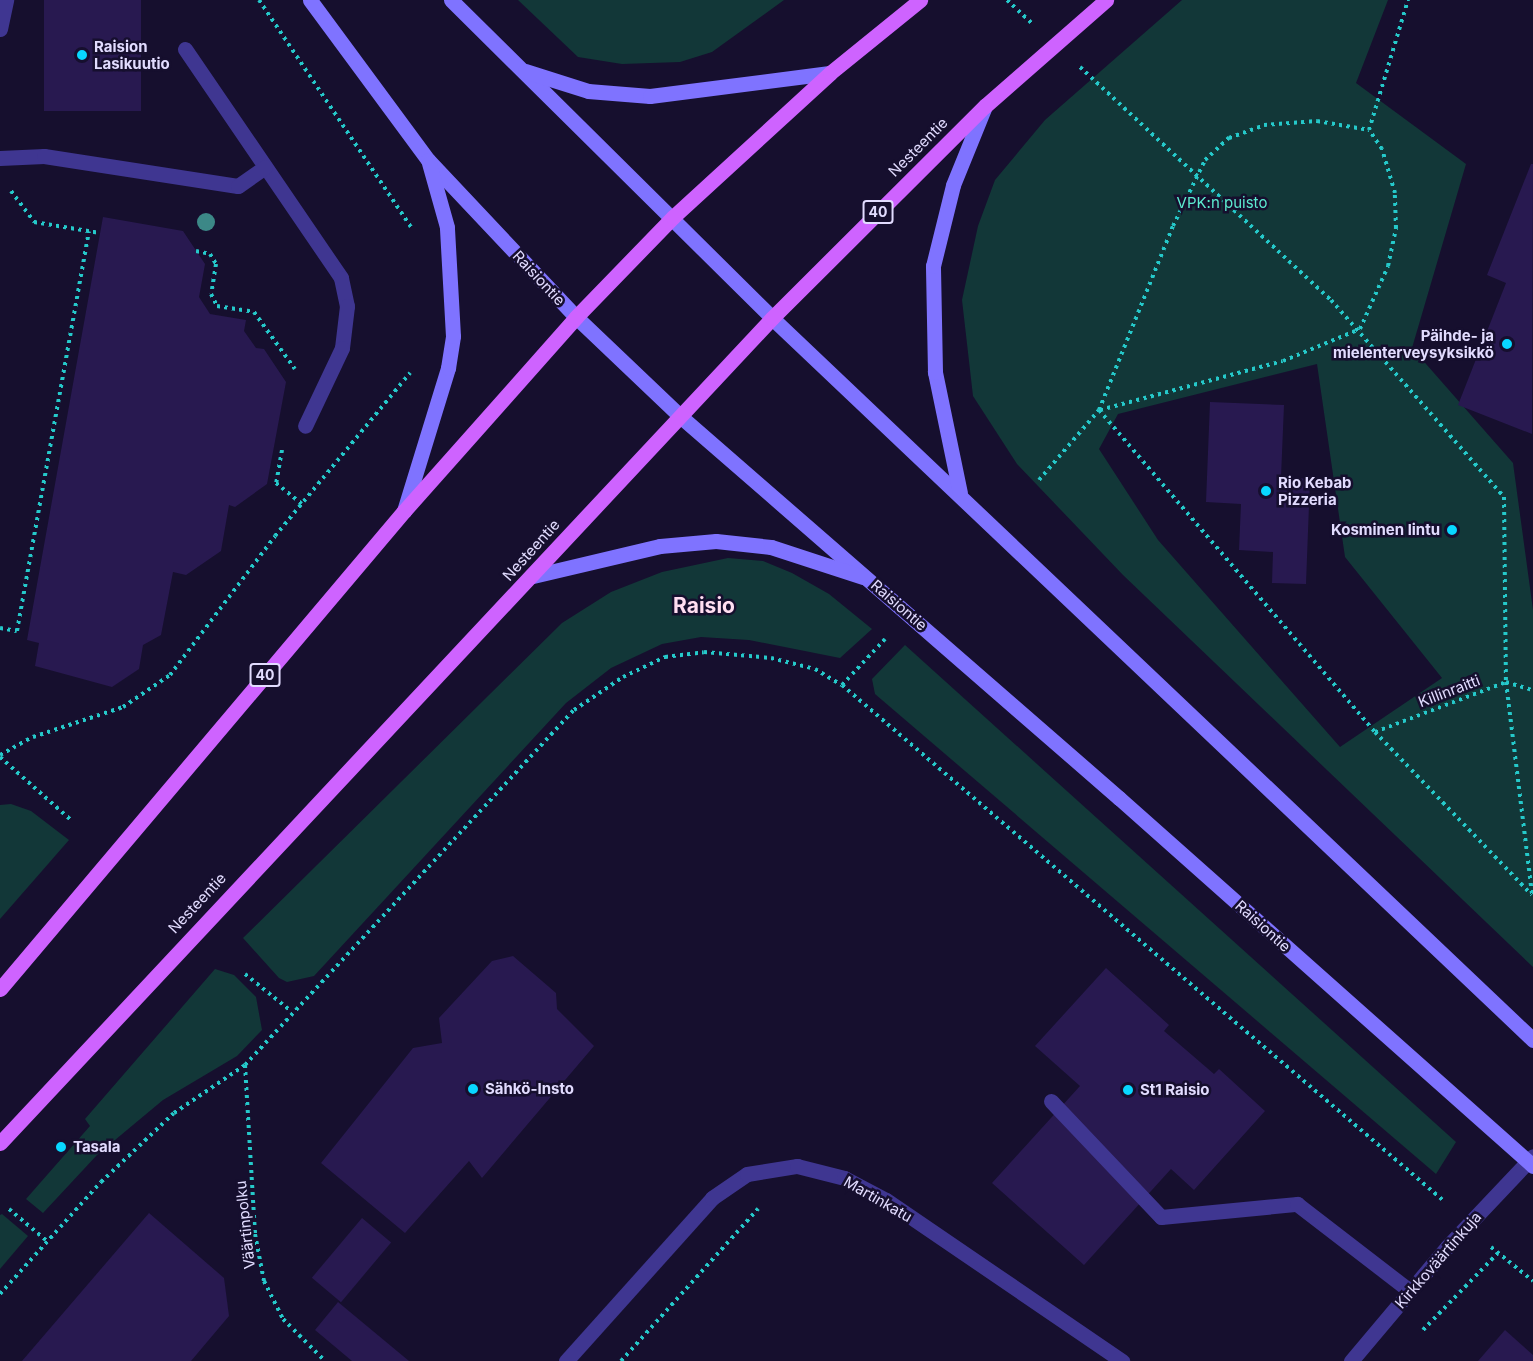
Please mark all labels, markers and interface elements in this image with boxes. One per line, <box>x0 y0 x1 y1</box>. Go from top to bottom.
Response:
place label: Raision Lasikuutio <box>94 37 170 72</box>
marker: Raision Lasikuutio <box>75 48 89 62</box>
street label: Nesteentie <box>885 114 951 180</box>
park label: VPK:n puisto <box>1177 194 1267 212</box>
road number: 40 <box>862 201 894 223</box>
street label: Raisiontie <box>509 247 569 309</box>
place label: Päihde- ja mielenterveysyksikkö <box>1333 326 1494 361</box>
marker: Päihde- ja mielenterveysyksikkö <box>1498 335 1516 353</box>
place label: Rio Kebab Pizzeria <box>1278 473 1352 508</box>
marker: Rio Kebab Pizzeria <box>1259 484 1273 498</box>
street label: Nesteentie <box>499 516 563 584</box>
place label: Kosminen lintu <box>1331 521 1440 539</box>
marker: Kosminen lintu <box>1445 523 1459 537</box>
street label: Raisiontie <box>867 576 931 634</box>
district label: Raisio <box>673 593 735 619</box>
road number: 40 <box>248 664 282 686</box>
street label: Killinraitti <box>1416 671 1482 711</box>
street label: Nesteentie <box>164 869 230 937</box>
street label: Raisiontie <box>1232 896 1294 956</box>
place label: Sähkö-Insto <box>485 1080 574 1098</box>
place label: St1 Raisio <box>1140 1081 1210 1099</box>
marker: Sähkö-Insto <box>466 1082 480 1096</box>
marker: St1 Raisio <box>1121 1083 1135 1097</box>
place label: Tasala <box>73 1138 121 1156</box>
marker: Tasala <box>54 1140 68 1154</box>
street label: Martinkatu <box>841 1172 915 1226</box>
street label: Väärtinpolku <box>231 1180 259 1270</box>
street label: Kirkkoväärtinkuja <box>1391 1208 1485 1312</box>

